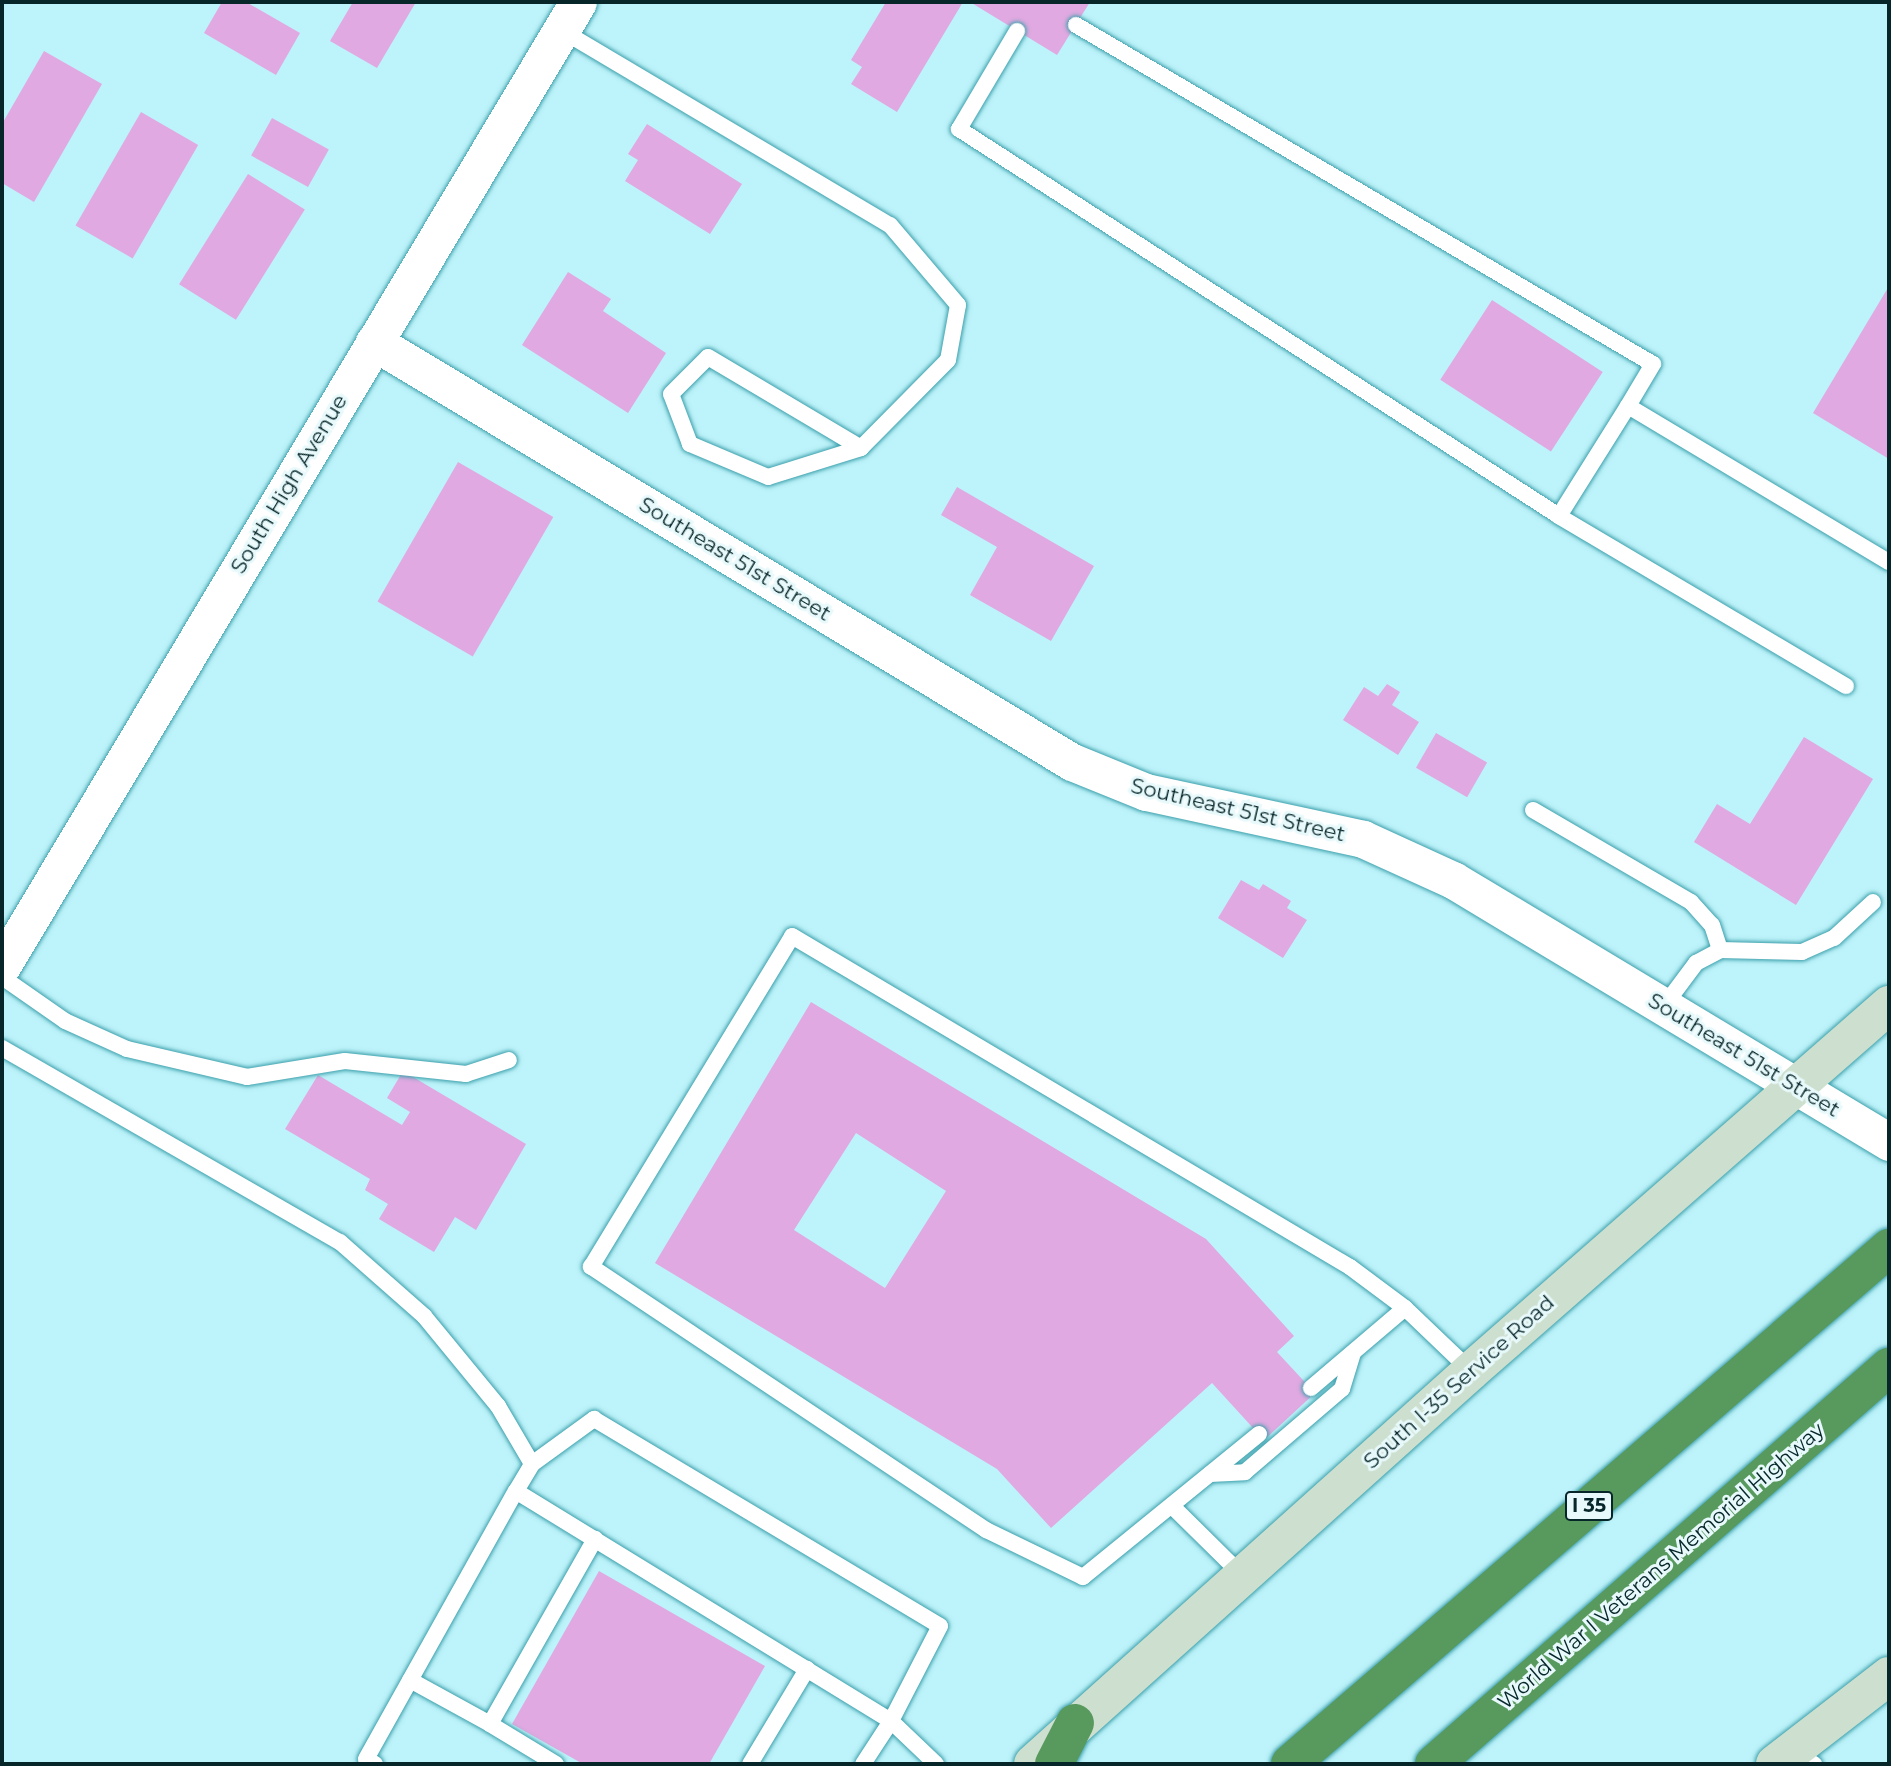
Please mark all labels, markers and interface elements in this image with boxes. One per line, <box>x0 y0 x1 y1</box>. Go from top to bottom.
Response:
street label: South High Avenue <box>226 390 352 578</box>
street label: Southeast 51st Street <box>635 492 835 626</box>
street label: Southeast 51st Street <box>1128 773 1348 847</box>
street label: Southeast 51st Street <box>1644 988 1844 1122</box>
street label: South I-35 Service Road <box>1359 1290 1559 1474</box>
street label: World War I Veterans Memorial Highway <box>1493 1417 1829 1715</box>
road number: I 35 <box>1564 1490 1614 1522</box>

